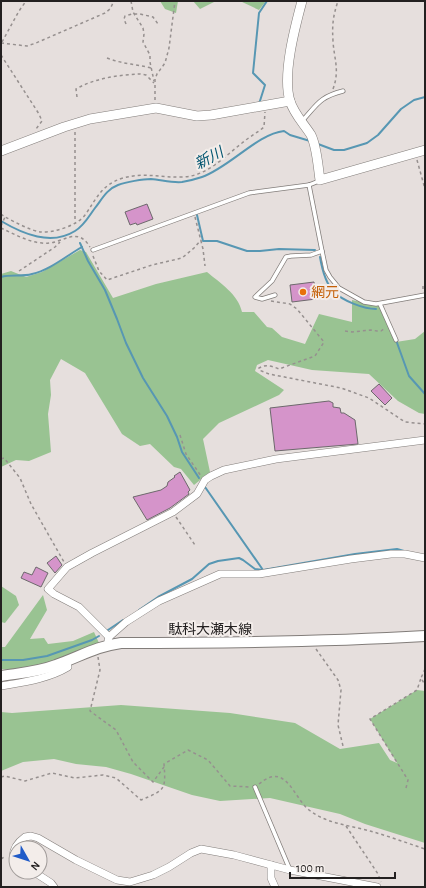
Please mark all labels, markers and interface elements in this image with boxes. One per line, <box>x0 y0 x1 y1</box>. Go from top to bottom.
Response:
water label: 新川 <box>192 143 228 172</box>
place label: 網元 <box>311 285 339 300</box>
marker: 網元 <box>298 287 308 297</box>
street label: 駄科大瀬木線 <box>168 622 252 637</box>
north arrow <box>8 840 48 880</box>
scale bar <box>290 854 395 880</box>
text: N <box>29 860 42 872</box>
text: 100 m <box>296 862 324 874</box>

